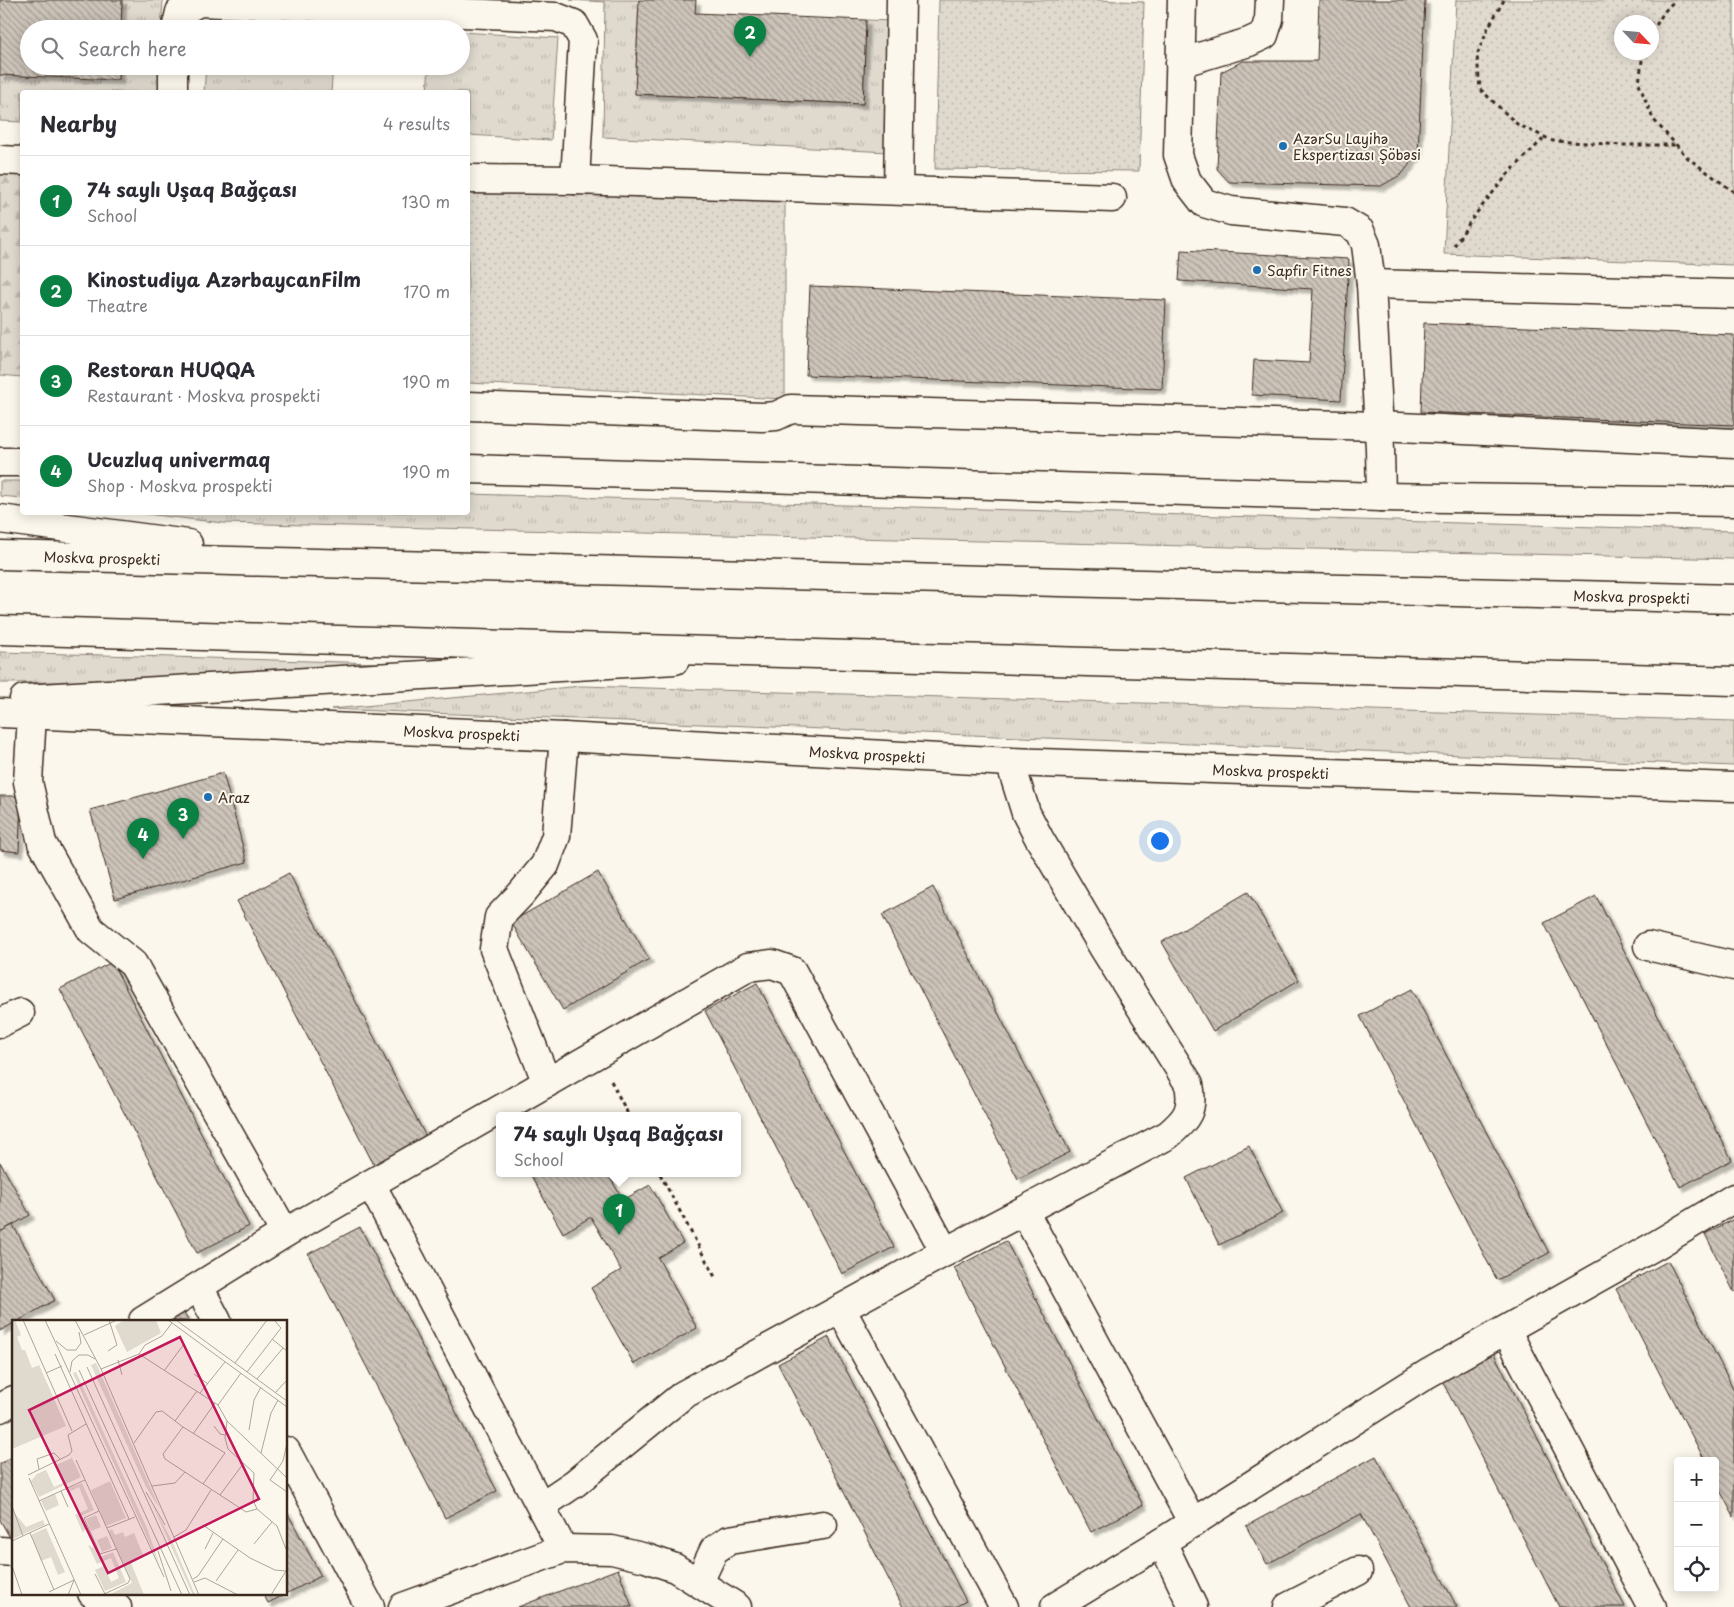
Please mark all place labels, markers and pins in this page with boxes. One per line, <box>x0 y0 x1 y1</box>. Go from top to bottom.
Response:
pin: 2 <box>734 16 766 57</box>
place label: AzərSu Layihə Ekspertizası Şöbəsi <box>1293 128 1421 165</box>
marker: AzərSu Layihə Ekspertizası Şöbəsi <box>1277 140 1289 152</box>
place label: Sapfir Fitnes <box>1267 260 1352 281</box>
marker: Sapfir Fitnes <box>1251 264 1263 276</box>
place label: Araz <box>218 787 250 808</box>
marker: Araz <box>202 791 214 803</box>
pin: 3 <box>167 798 199 839</box>
pin: 4 <box>127 818 159 859</box>
pin: 1 <box>603 1194 635 1235</box>

